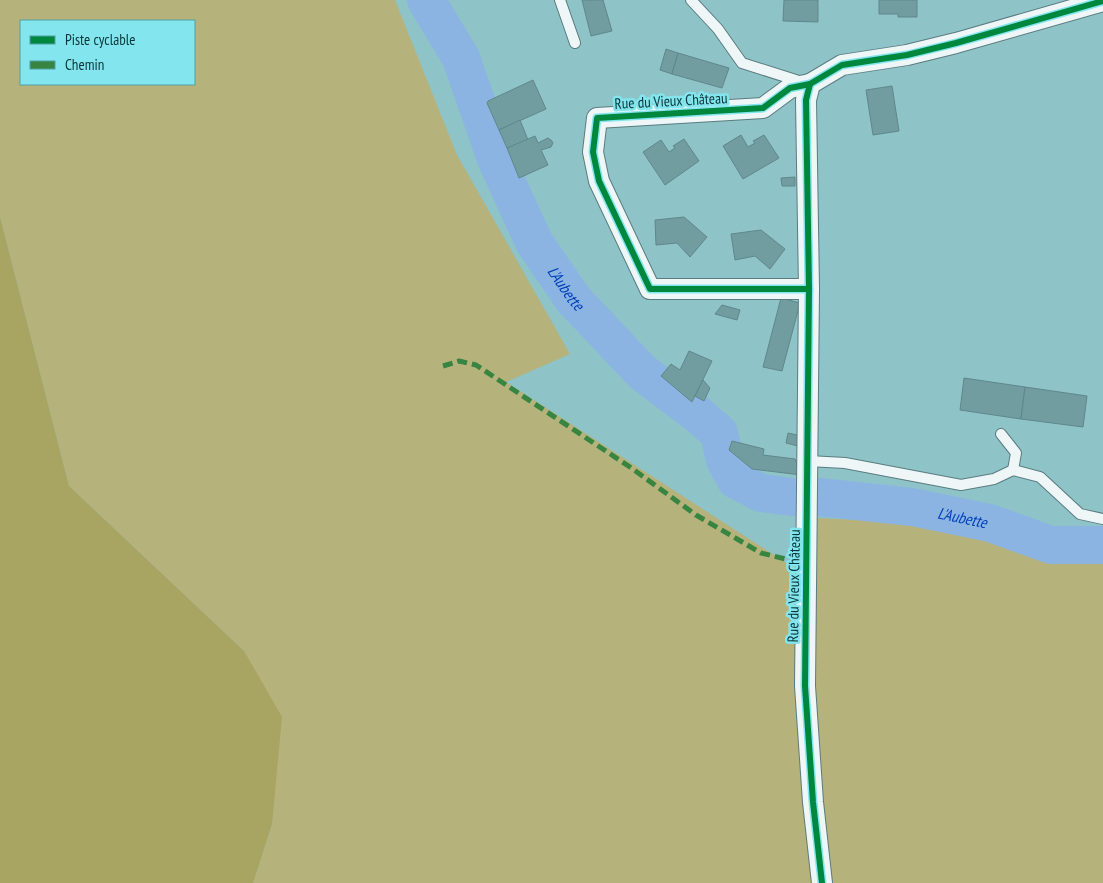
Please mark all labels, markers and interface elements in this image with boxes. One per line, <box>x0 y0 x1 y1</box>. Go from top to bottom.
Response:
legend <box>20 20 195 85</box>
text: Piste cyclable <box>65 30 135 49</box>
text: Chemin <box>65 55 104 74</box>
street label: Rue du Vieux Château <box>614 88 728 113</box>
water label: L'Aubette <box>543 262 589 316</box>
water label: L'Aubette <box>936 503 990 532</box>
street label: Rue du Vieux Château <box>783 529 804 643</box>

